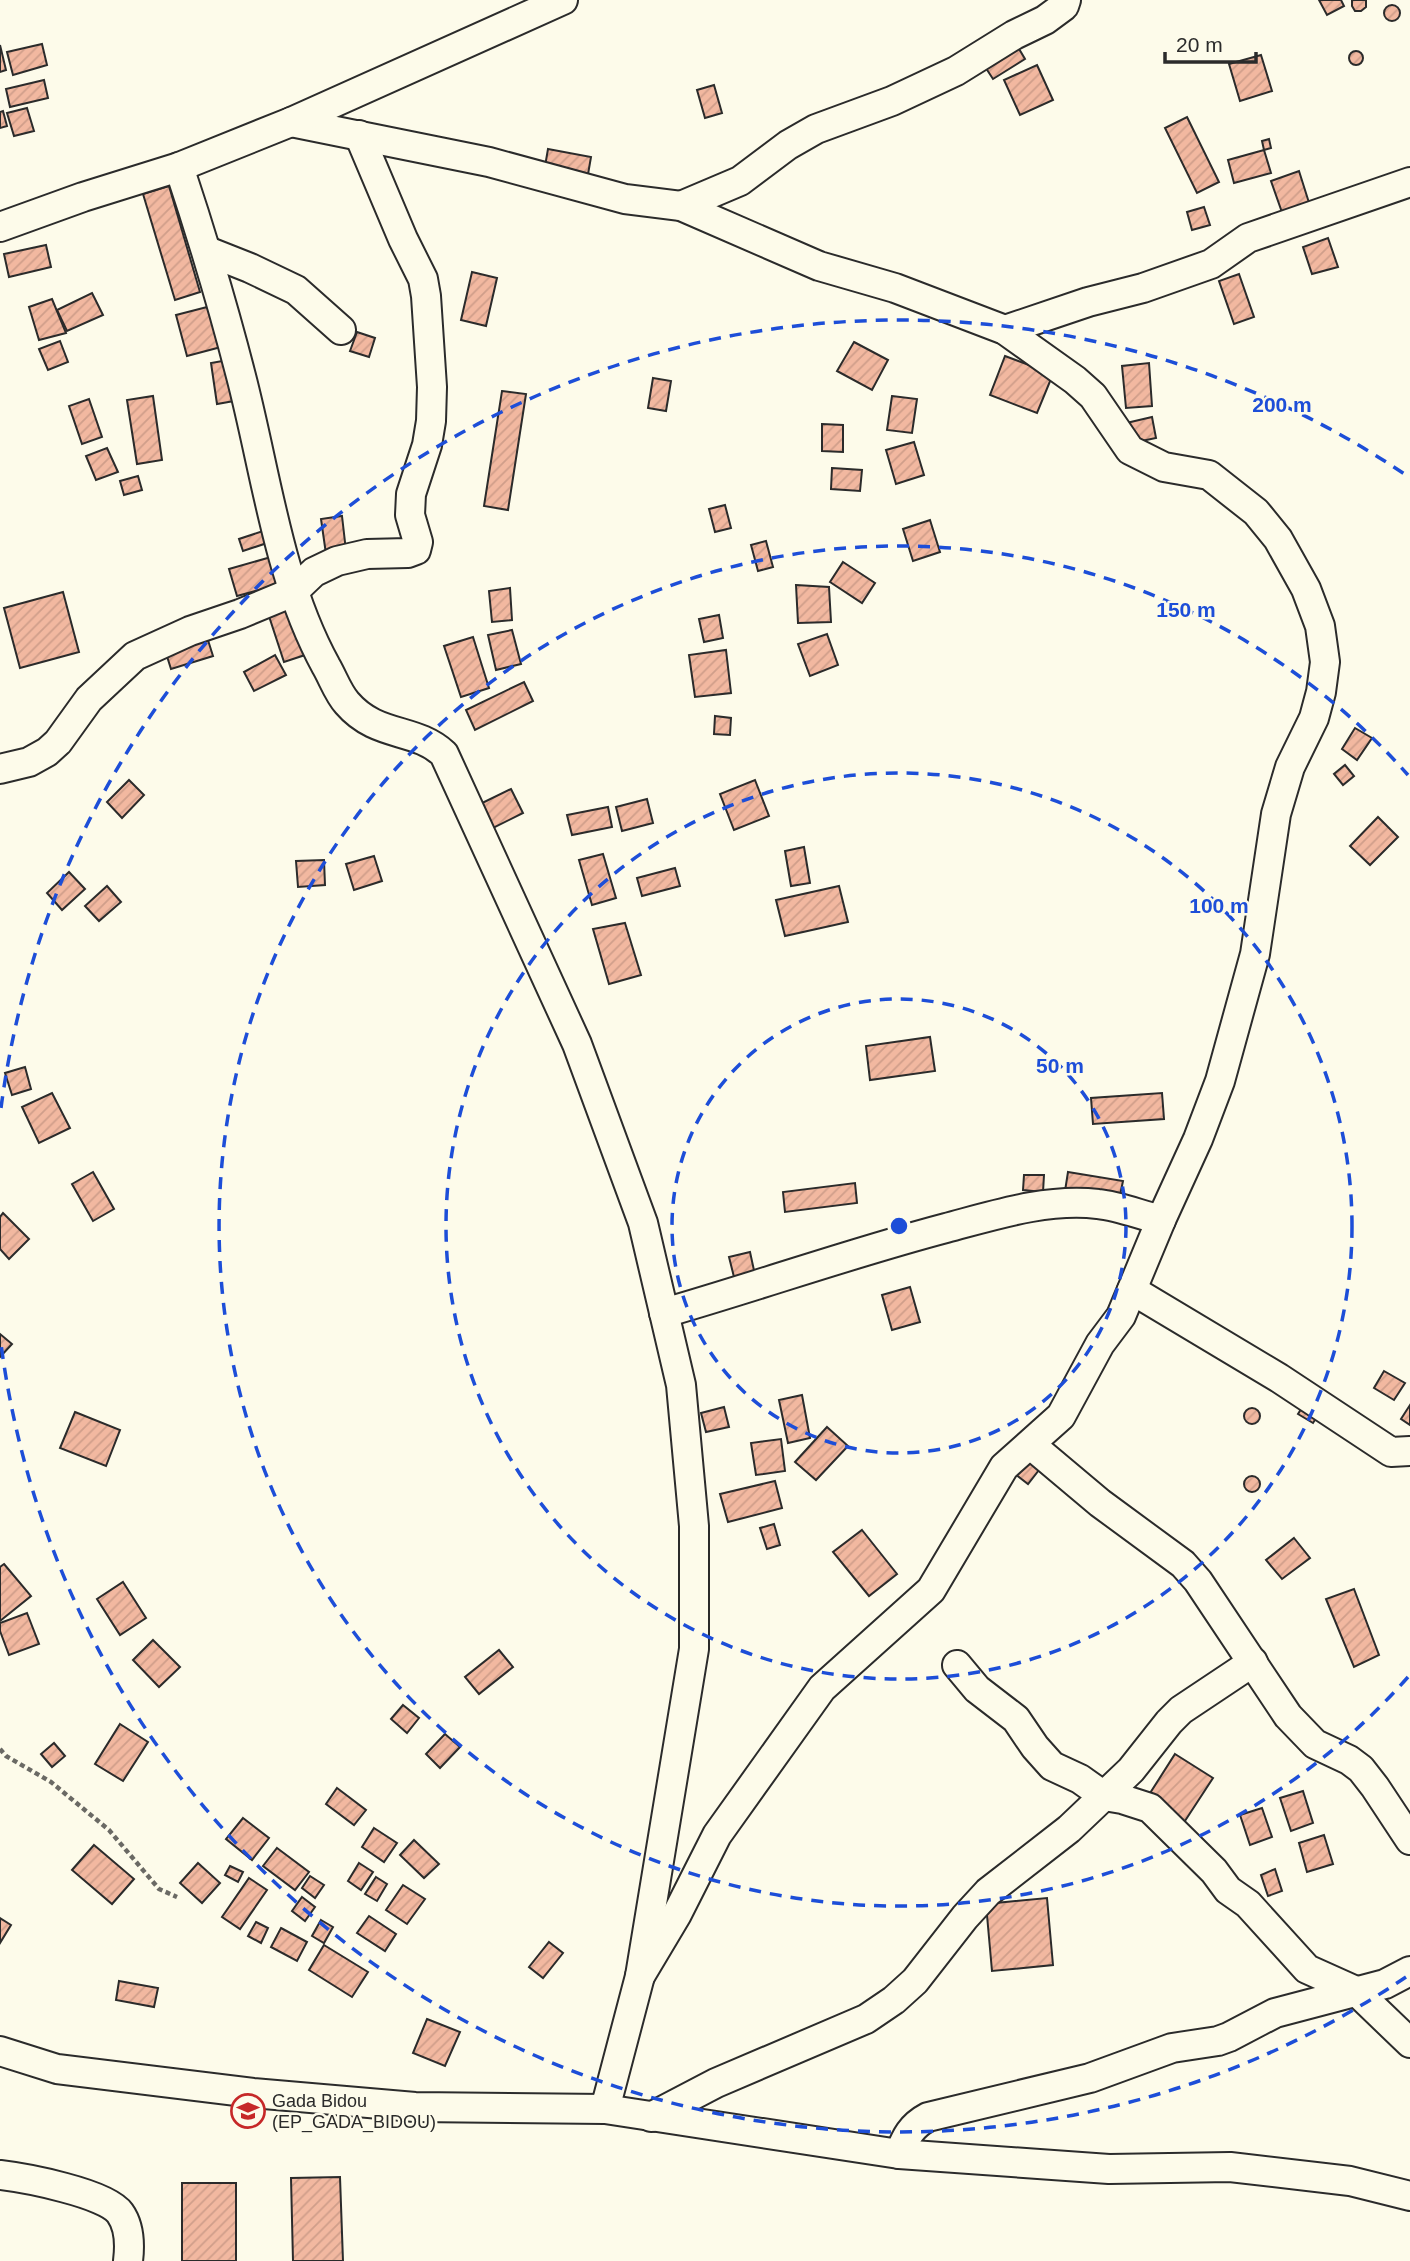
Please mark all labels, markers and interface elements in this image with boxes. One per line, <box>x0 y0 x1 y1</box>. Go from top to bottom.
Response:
scale bar <box>1165 21 1256 65</box>
text: 20 m <box>1176 33 1223 56</box>
text: 200 m <box>1252 393 1312 416</box>
text: 150 m <box>1156 598 1216 621</box>
text: 100 m <box>1189 894 1249 917</box>
text: 50 m <box>1036 1054 1084 1077</box>
centre of rings <box>887 1214 911 1238</box>
place label: Gada Bidou (EP_GADA_BIDOU) <box>272 2091 436 2133</box>
school or university icon: Gada Bidou (EP_GADA_BIDOU) <box>229 2092 267 2130</box>

